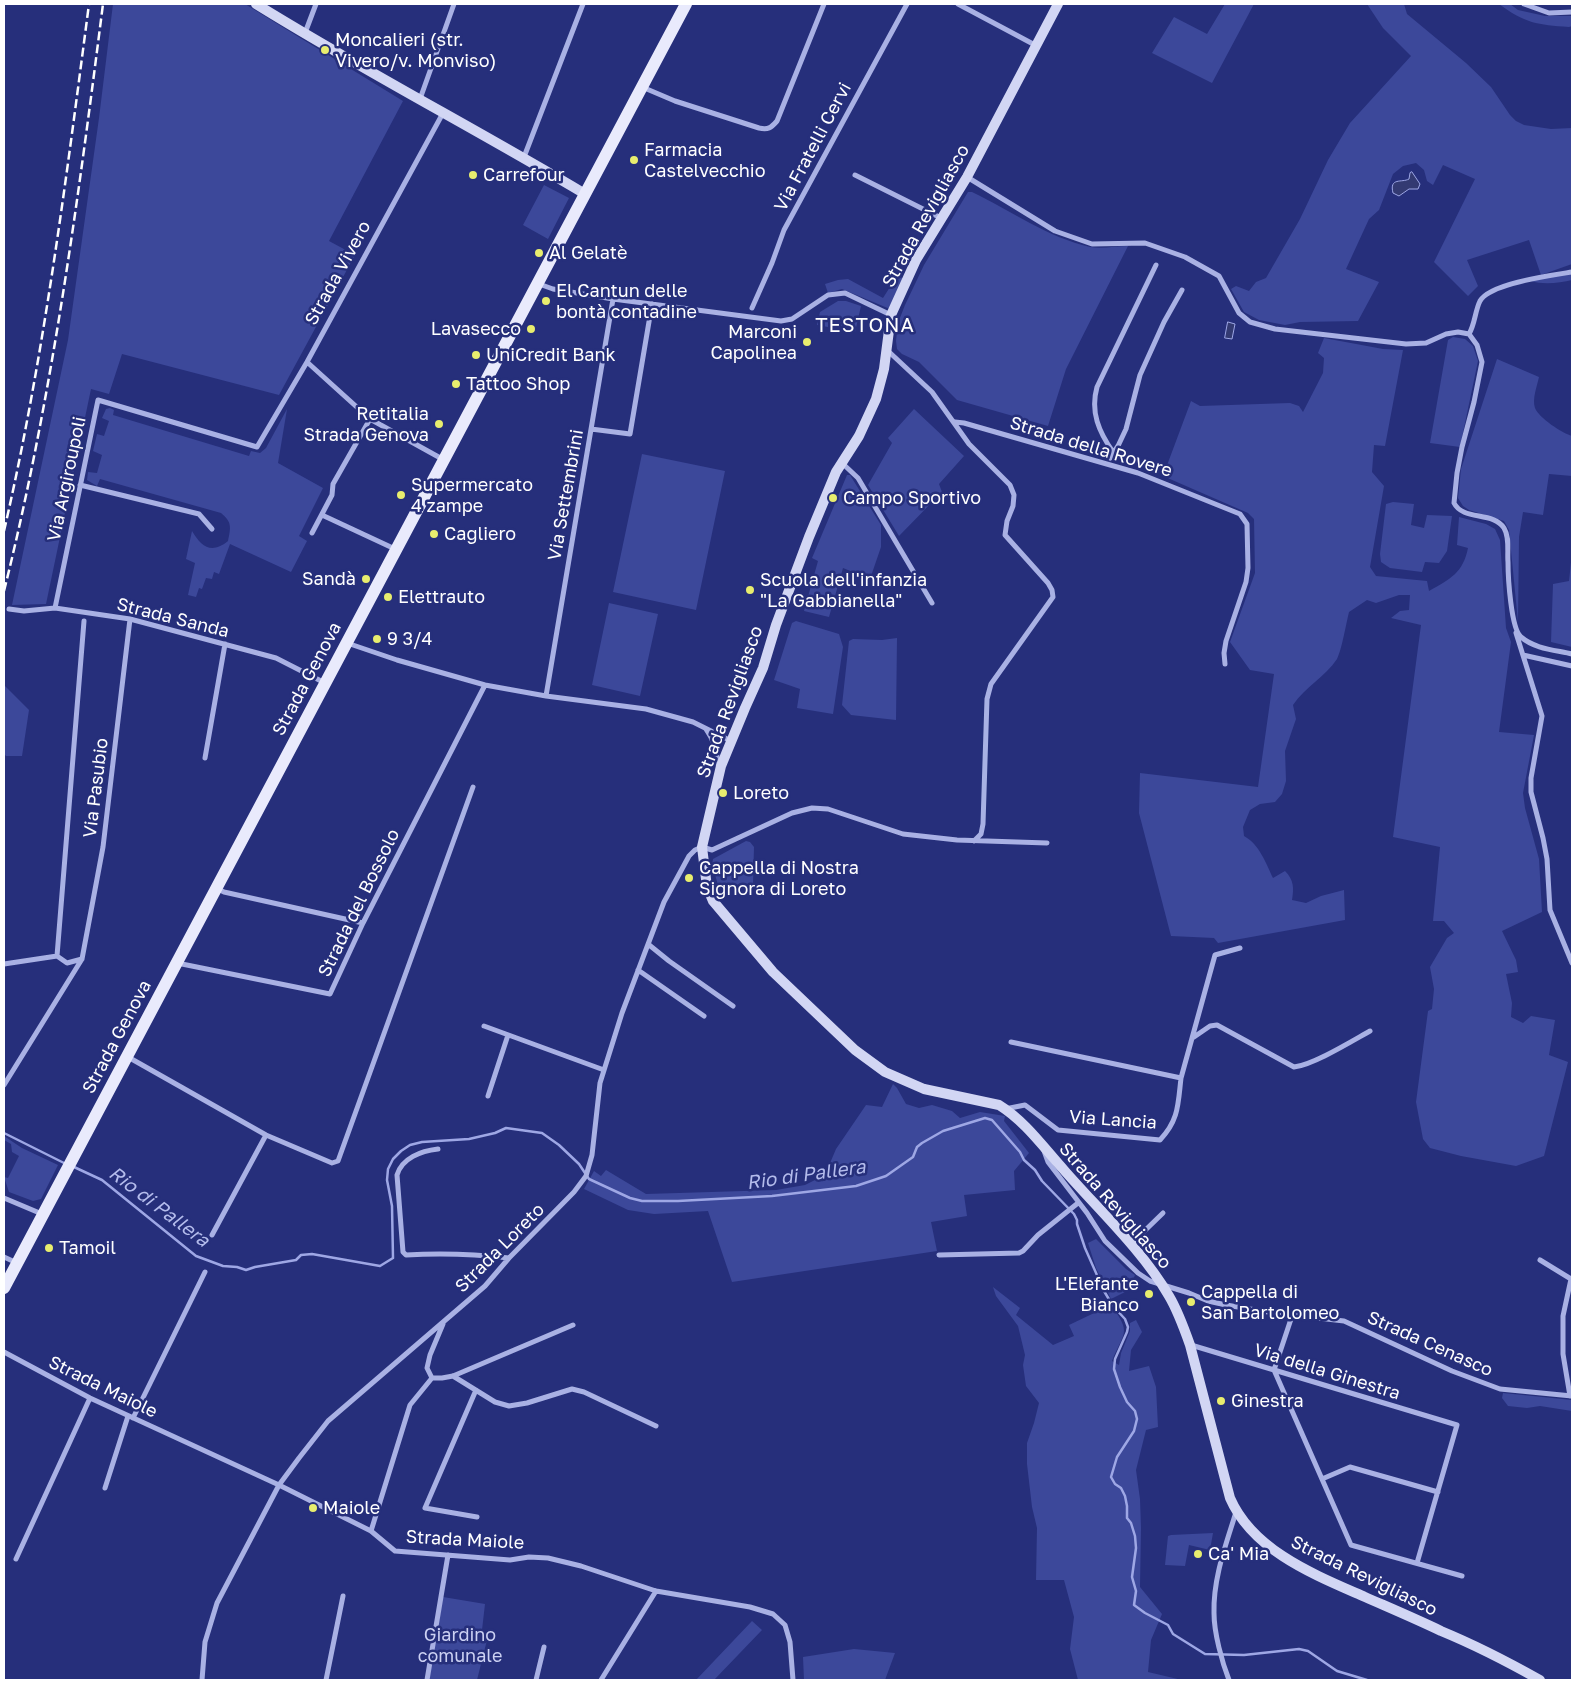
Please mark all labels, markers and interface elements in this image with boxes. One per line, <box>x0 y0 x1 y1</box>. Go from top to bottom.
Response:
place label: Moncalieri (str. Vivero/v. Monviso) <box>335 29 496 72</box>
marker: Moncalieri (str. Vivero/v. Monviso) <box>319 44 331 56</box>
street label: Via Fratelli Cervi <box>770 79 856 215</box>
place label: Farmacia Castelvecchio <box>644 139 765 182</box>
street label: Strada Revigliasco <box>878 141 974 291</box>
marker: Farmacia Castelvecchio <box>628 154 640 166</box>
place label: Carrefour <box>483 164 565 186</box>
marker: Carrefour <box>467 169 479 181</box>
street label: Strada Vivero <box>300 217 376 329</box>
place label: Al Gelatè <box>549 242 627 264</box>
marker: Al Gelatè <box>533 247 545 259</box>
place label: El Cantun delle bontà contadine <box>556 280 697 322</box>
marker: El Cantun delle bontà contadine <box>540 295 552 307</box>
district label: TESTONA <box>814 314 916 338</box>
place label: Lavasecco <box>431 318 521 340</box>
place label: Marconi Capolinea <box>710 321 797 364</box>
marker: Lavasecco <box>525 323 537 335</box>
marker: Marconi Capolinea <box>801 336 813 348</box>
place label: UniCredit Bank <box>486 344 616 366</box>
marker: UniCredit Bank <box>470 349 482 361</box>
place label: Tattoo Shop <box>466 373 570 395</box>
marker: Tattoo Shop <box>450 378 462 390</box>
place label: Retitalia Strada Genova <box>304 403 429 446</box>
street label: Strada della Rovere <box>1007 412 1175 482</box>
street label: Via Argiroupoli <box>43 414 91 544</box>
marker: Retitalia Strada Genova <box>433 418 445 430</box>
street label: Via Settembrini <box>544 428 588 562</box>
place label: Supermercato 4 zampe <box>411 474 533 516</box>
place label: Campo Sportivo <box>843 487 981 509</box>
marker: Supermercato 4 zampe <box>395 489 407 501</box>
marker: Campo Sportivo <box>827 492 839 504</box>
place label: Cagliero <box>444 523 516 545</box>
marker: Cagliero <box>428 528 440 540</box>
place label: Sandà <box>302 568 356 590</box>
place label: Scuola dell'infanzia "La Gabbianella" <box>760 569 927 612</box>
marker: Sandà <box>360 573 372 585</box>
marker: Scuola dell'infanzia "La Gabbianella" <box>744 584 756 596</box>
place label: Elettrauto <box>398 586 485 608</box>
marker: Elettrauto <box>382 591 394 603</box>
street label: Strada Sanda <box>115 594 231 642</box>
street label: Strada Genova <box>268 619 346 739</box>
street label: Strada Revigliasco <box>692 623 768 781</box>
place label: 9 3/4 <box>387 628 433 650</box>
marker: 9 3/4 <box>371 633 383 645</box>
street label: Via Pasubio <box>79 737 113 839</box>
place label: Loreto <box>733 782 789 804</box>
marker: Loreto <box>717 787 729 799</box>
street label: Strada del Bossolo <box>314 825 404 981</box>
place label: Cappella di Nostra Signora di Loreto <box>699 857 859 900</box>
marker: Cappella di Nostra Signora di Loreto <box>683 872 695 884</box>
street label: Strada Genova <box>78 977 156 1097</box>
street label: Via Lancia <box>1068 1106 1158 1134</box>
street label: Strada Revigliasco <box>1054 1138 1176 1274</box>
water label: Rio di Pallera <box>745 1155 867 1195</box>
water label: Rio di Pallera <box>104 1162 214 1252</box>
street label: Strada Loreto <box>451 1199 549 1297</box>
place label: Tamoil <box>59 1237 116 1259</box>
marker: Tamoil <box>43 1242 55 1254</box>
place label: L'Elefante Bianco <box>1055 1273 1139 1316</box>
place label: Cappella di San Bartolomeo <box>1201 1281 1339 1324</box>
marker: L'Elefante Bianco <box>1143 1288 1155 1300</box>
marker: Cappella di San Bartolomeo <box>1185 1296 1197 1308</box>
street label: Strada Cenasco <box>1364 1307 1496 1381</box>
street label: Via della Ginestra <box>1251 1339 1403 1405</box>
street label: Strada Maiole <box>45 1351 161 1423</box>
place label: Ginestra <box>1231 1390 1304 1412</box>
marker: Ginestra <box>1215 1395 1227 1407</box>
place label: Maiole <box>323 1497 380 1519</box>
marker: Maiole <box>307 1502 319 1514</box>
street label: Strada Maiole <box>405 1526 525 1554</box>
street label: Strada Revigliasco <box>1287 1531 1441 1621</box>
place label: Ca' Mia <box>1208 1543 1269 1565</box>
marker: Ca' Mia <box>1192 1548 1204 1560</box>
park label: Giardino comunale <box>418 1624 502 1666</box>

